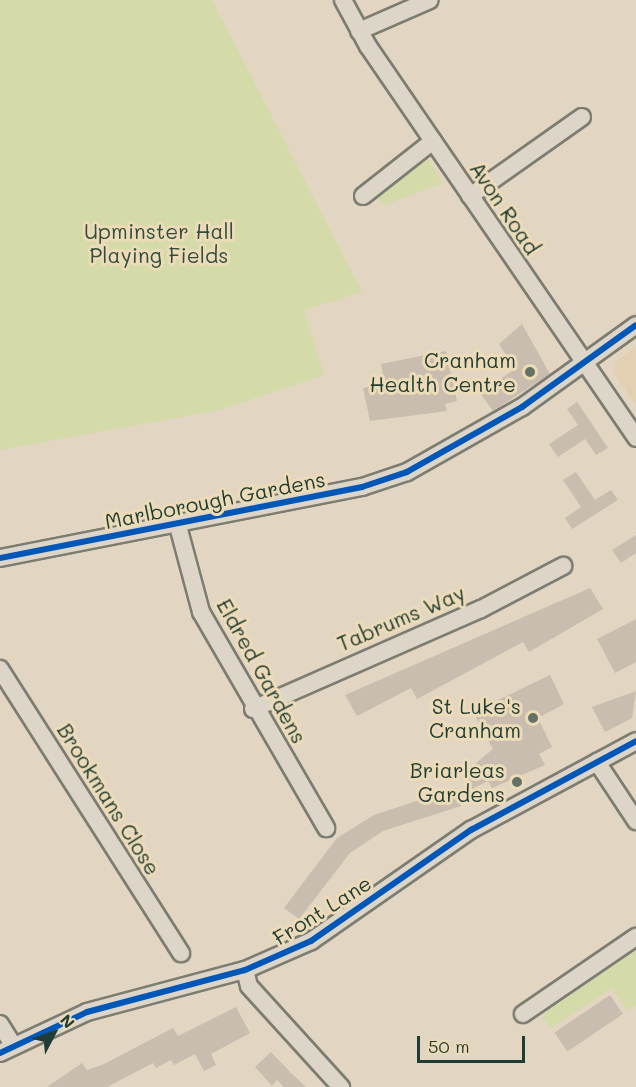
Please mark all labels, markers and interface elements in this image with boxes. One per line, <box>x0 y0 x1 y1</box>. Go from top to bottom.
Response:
street label: Avon Road <box>465 157 545 259</box>
park label: Upminster Hall Playing Fields <box>84 218 234 268</box>
place label: Cranham Health Centre <box>369 347 516 397</box>
marker: Cranham Health Centre <box>521 363 539 381</box>
street label: Marlborough Gardens <box>103 466 327 534</box>
street label: Tabrums Way <box>333 580 469 656</box>
street label: Eldred Gardens <box>212 594 312 748</box>
place label: St Luke's Cranham <box>429 693 521 743</box>
marker: St Luke's Cranham <box>526 711 540 725</box>
street label: Brookmans Close <box>52 719 166 879</box>
place label: Briarleas Gardens <box>410 757 505 807</box>
marker: Briarleas Gardens <box>510 775 524 789</box>
street label: Front Lane <box>268 870 376 950</box>
north arrow <box>24 1003 84 1063</box>
text: N <box>56 1009 80 1032</box>
scale bar <box>420 1024 528 1062</box>
text: 50 m <box>428 1034 470 1058</box>

